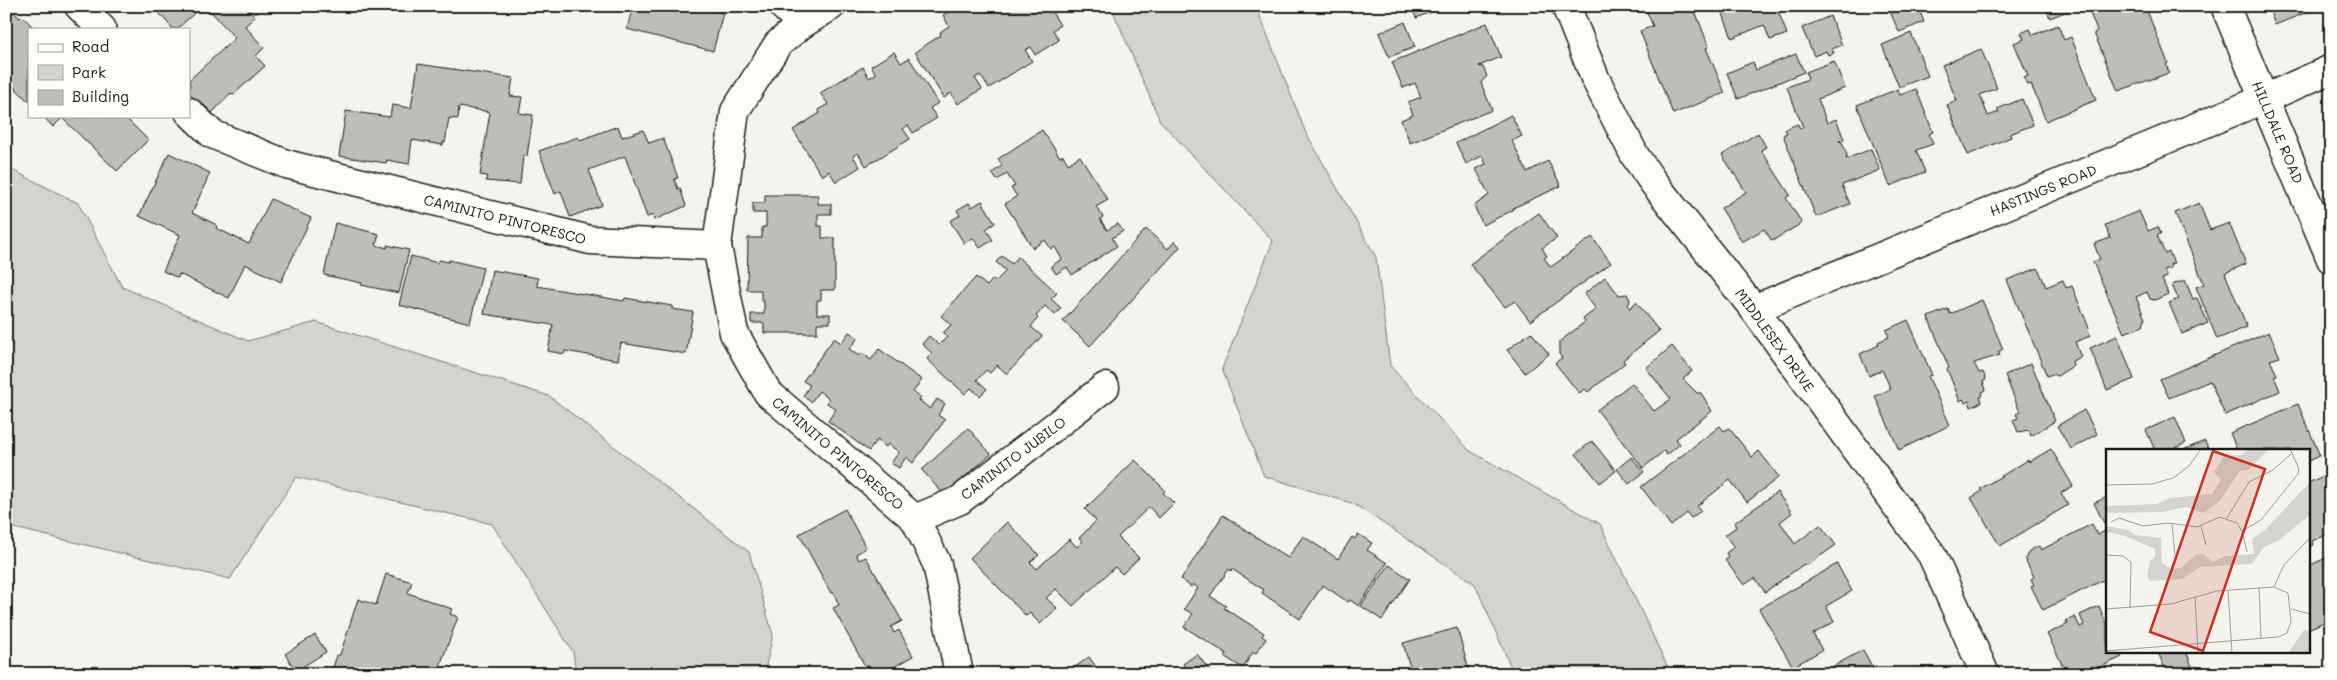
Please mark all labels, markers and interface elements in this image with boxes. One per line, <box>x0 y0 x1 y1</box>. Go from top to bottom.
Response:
legend <box>28 28 190 118</box>
text: Road <box>72 36 109 56</box>
text: Park <box>72 62 106 82</box>
street label: HILLDALE ROAD <box>2248 78 2308 186</box>
text: Building <box>72 86 129 106</box>
street label: HASTINGS ROAD <box>1987 160 2099 220</box>
street label: CAMINITO PINTORESCO <box>422 190 588 248</box>
street label: MIDDLESEX DRIVE <box>1731 285 1819 395</box>
street label: CAMINITO PINTORESCO <box>768 392 908 514</box>
street label: CAMINITO JUBILO <box>957 412 1069 504</box>
inset map <box>2106 449 2310 652</box>

